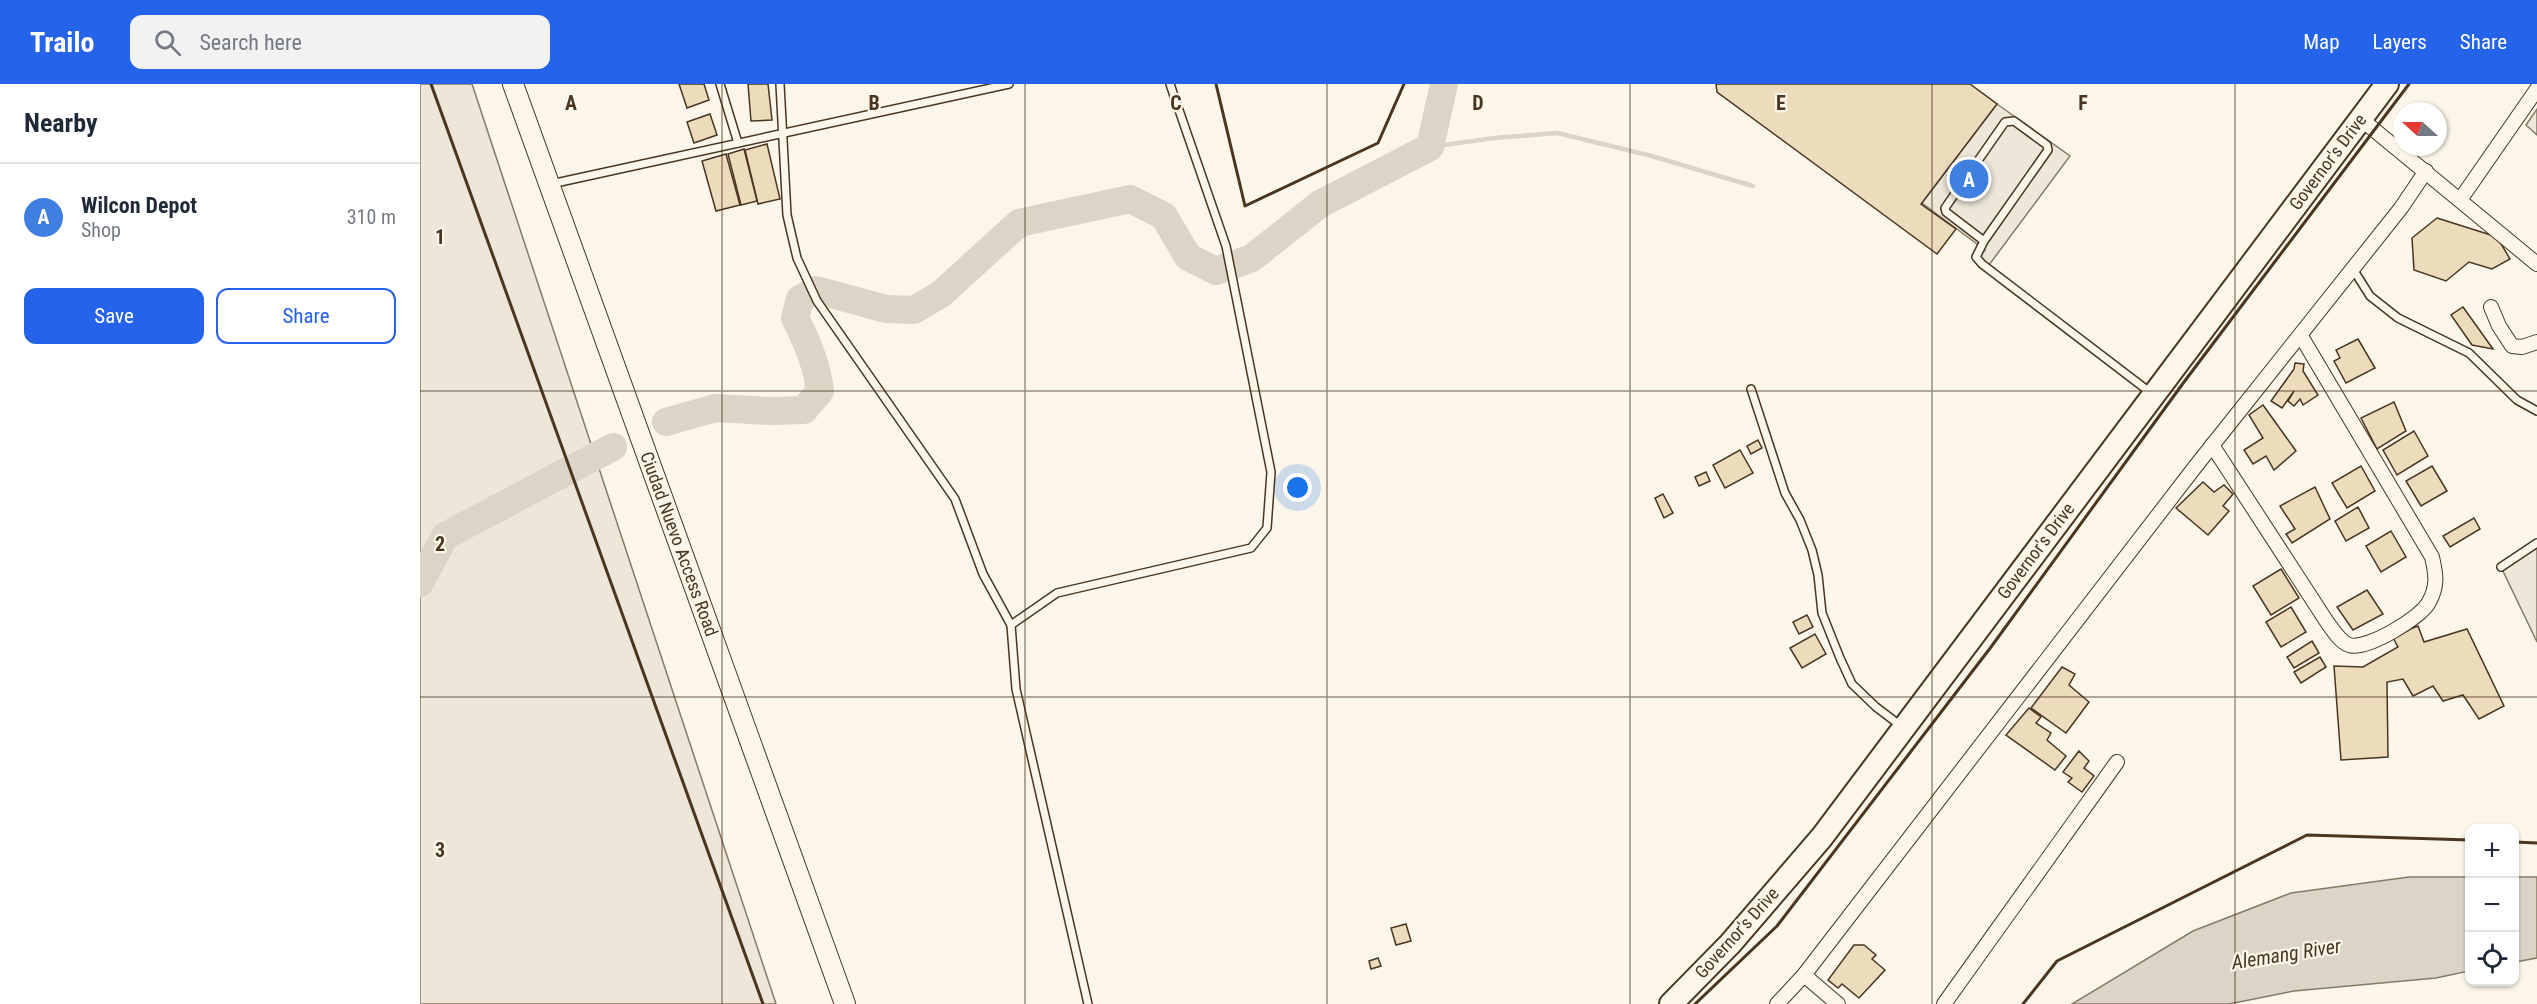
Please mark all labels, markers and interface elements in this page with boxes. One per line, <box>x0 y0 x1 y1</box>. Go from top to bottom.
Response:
search box <box>130 15 550 69</box>
text: Trailo <box>30 26 94 59</box>
icon: search <box>151 26 184 59</box>
text: Search here <box>199 30 302 55</box>
text: Map <box>2303 30 2340 54</box>
text: Layers <box>2373 30 2427 54</box>
text: Share <box>2460 30 2507 54</box>
text: A <box>565 91 577 115</box>
text: B <box>868 91 880 115</box>
text: C <box>1170 91 1182 115</box>
text: D <box>1472 91 1484 115</box>
text: E <box>1776 91 1786 115</box>
text: F <box>2078 91 2088 115</box>
north arrow <box>2393 102 2447 156</box>
text: Nearby <box>24 108 98 138</box>
street label: Governor's Drive <box>2285 109 2371 214</box>
pin: A <box>1950 156 1988 202</box>
text: Wilcon Depot <box>81 193 197 218</box>
text: A <box>38 205 49 229</box>
text: 310 m <box>347 205 396 229</box>
text: Shop <box>81 218 121 242</box>
text: 1 <box>435 225 445 249</box>
button: Save <box>24 288 204 344</box>
button: Share <box>216 288 396 344</box>
street label: Ciudad Nuevo Access Road <box>636 449 723 639</box>
your location <box>1283 473 1312 502</box>
street label: Governor's Drive <box>1993 498 2079 603</box>
text: 2 <box>435 532 445 556</box>
map controls <box>2465 824 2519 986</box>
button: + <box>2465 824 2519 878</box>
text: 3 <box>435 838 445 862</box>
button: − <box>2465 878 2519 932</box>
street label: Governor's Drive <box>1690 883 1783 982</box>
button: locate <box>2465 932 2519 986</box>
water label: Alemang River <box>2229 933 2343 975</box>

